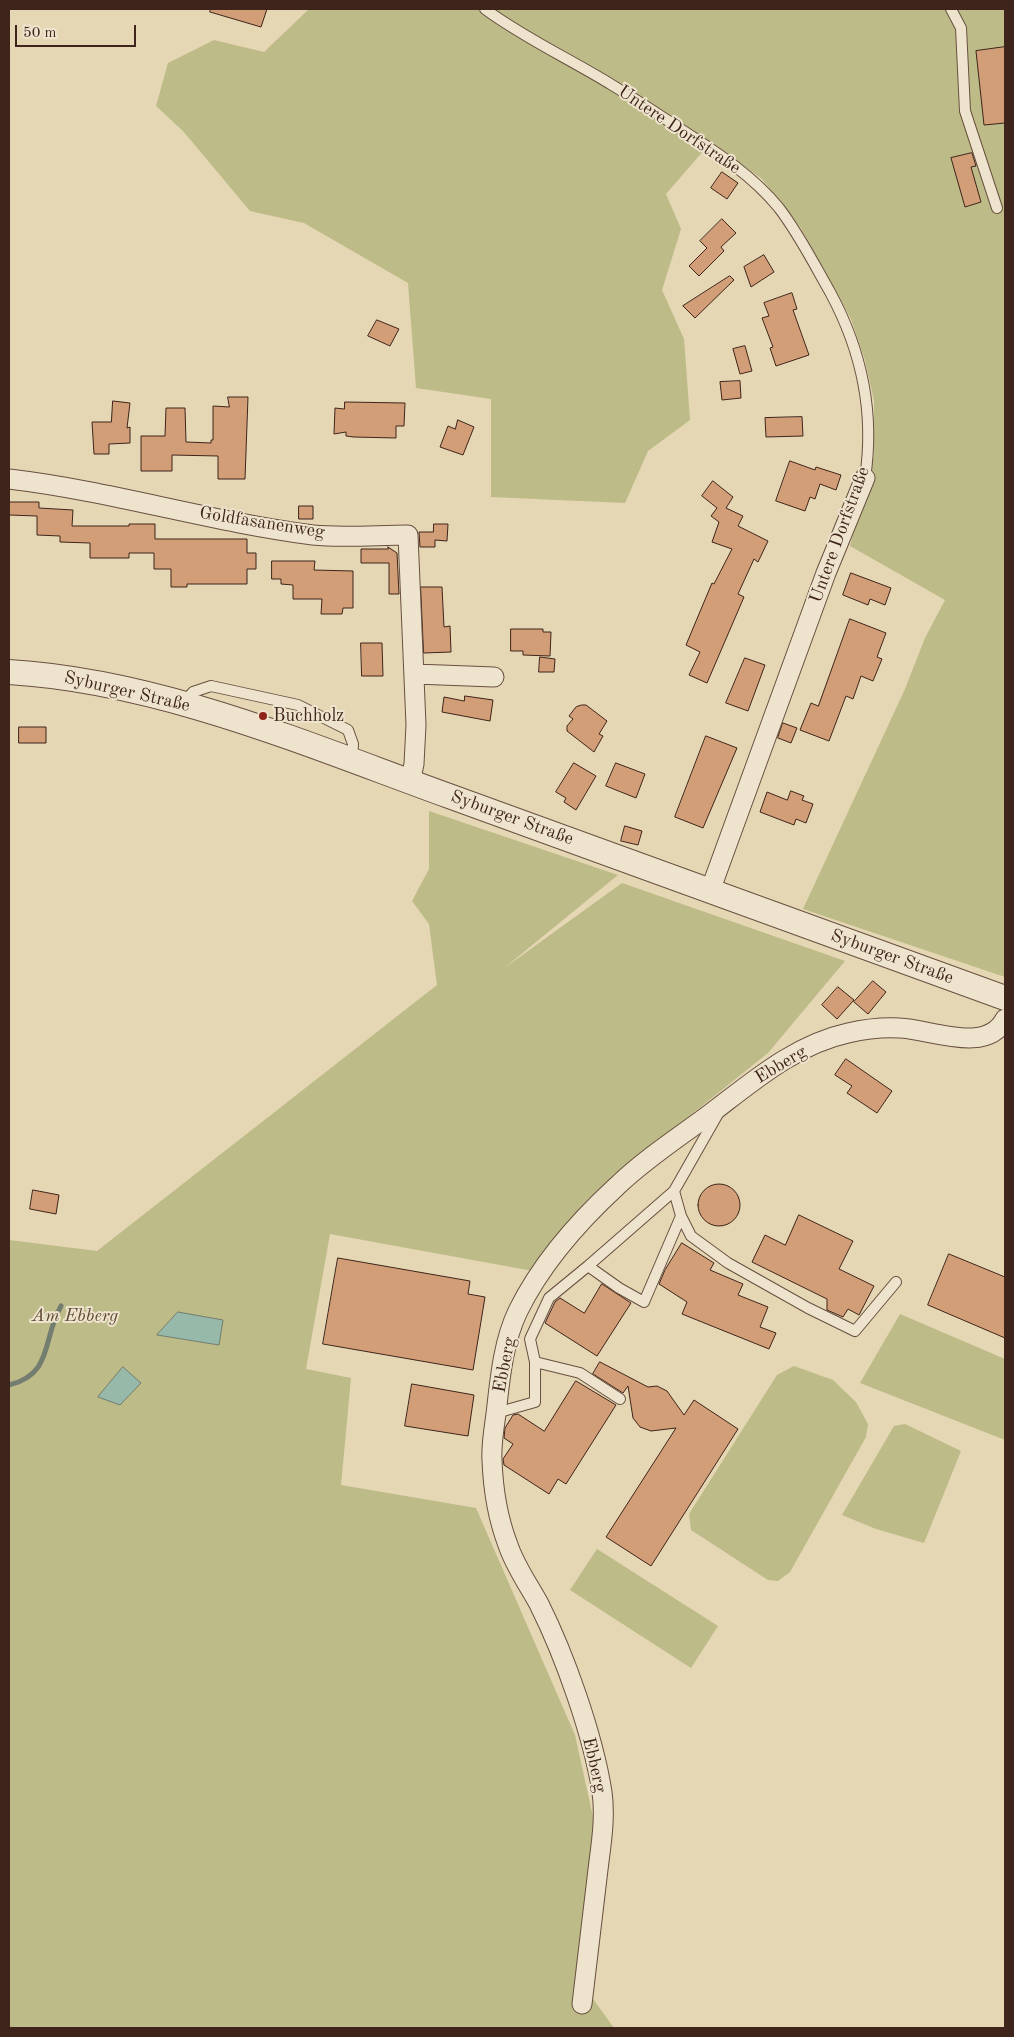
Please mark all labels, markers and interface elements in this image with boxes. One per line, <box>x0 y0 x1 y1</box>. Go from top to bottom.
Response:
scale bar <box>18 15 139 47</box>
text: 50 m <box>23 26 57 41</box>
street label: Untere Dorfstraße <box>613 81 745 179</box>
street label: Untere Dorfstraße <box>805 464 875 606</box>
street label: Goldfasanenweg <box>198 502 326 544</box>
street label: Syburger Straße <box>62 667 192 717</box>
place label: Buchholz <box>273 705 344 727</box>
marker: Buchholz <box>257 710 269 722</box>
street label: Syburger Straße <box>448 786 576 850</box>
street label: Syburger Straße <box>828 925 956 989</box>
street label: Ebberg <box>751 1041 811 1089</box>
park label: Am Ebberg <box>32 1305 118 1327</box>
street label: Ebberg <box>489 1335 521 1395</box>
street label: Ebberg <box>577 1735 611 1795</box>

